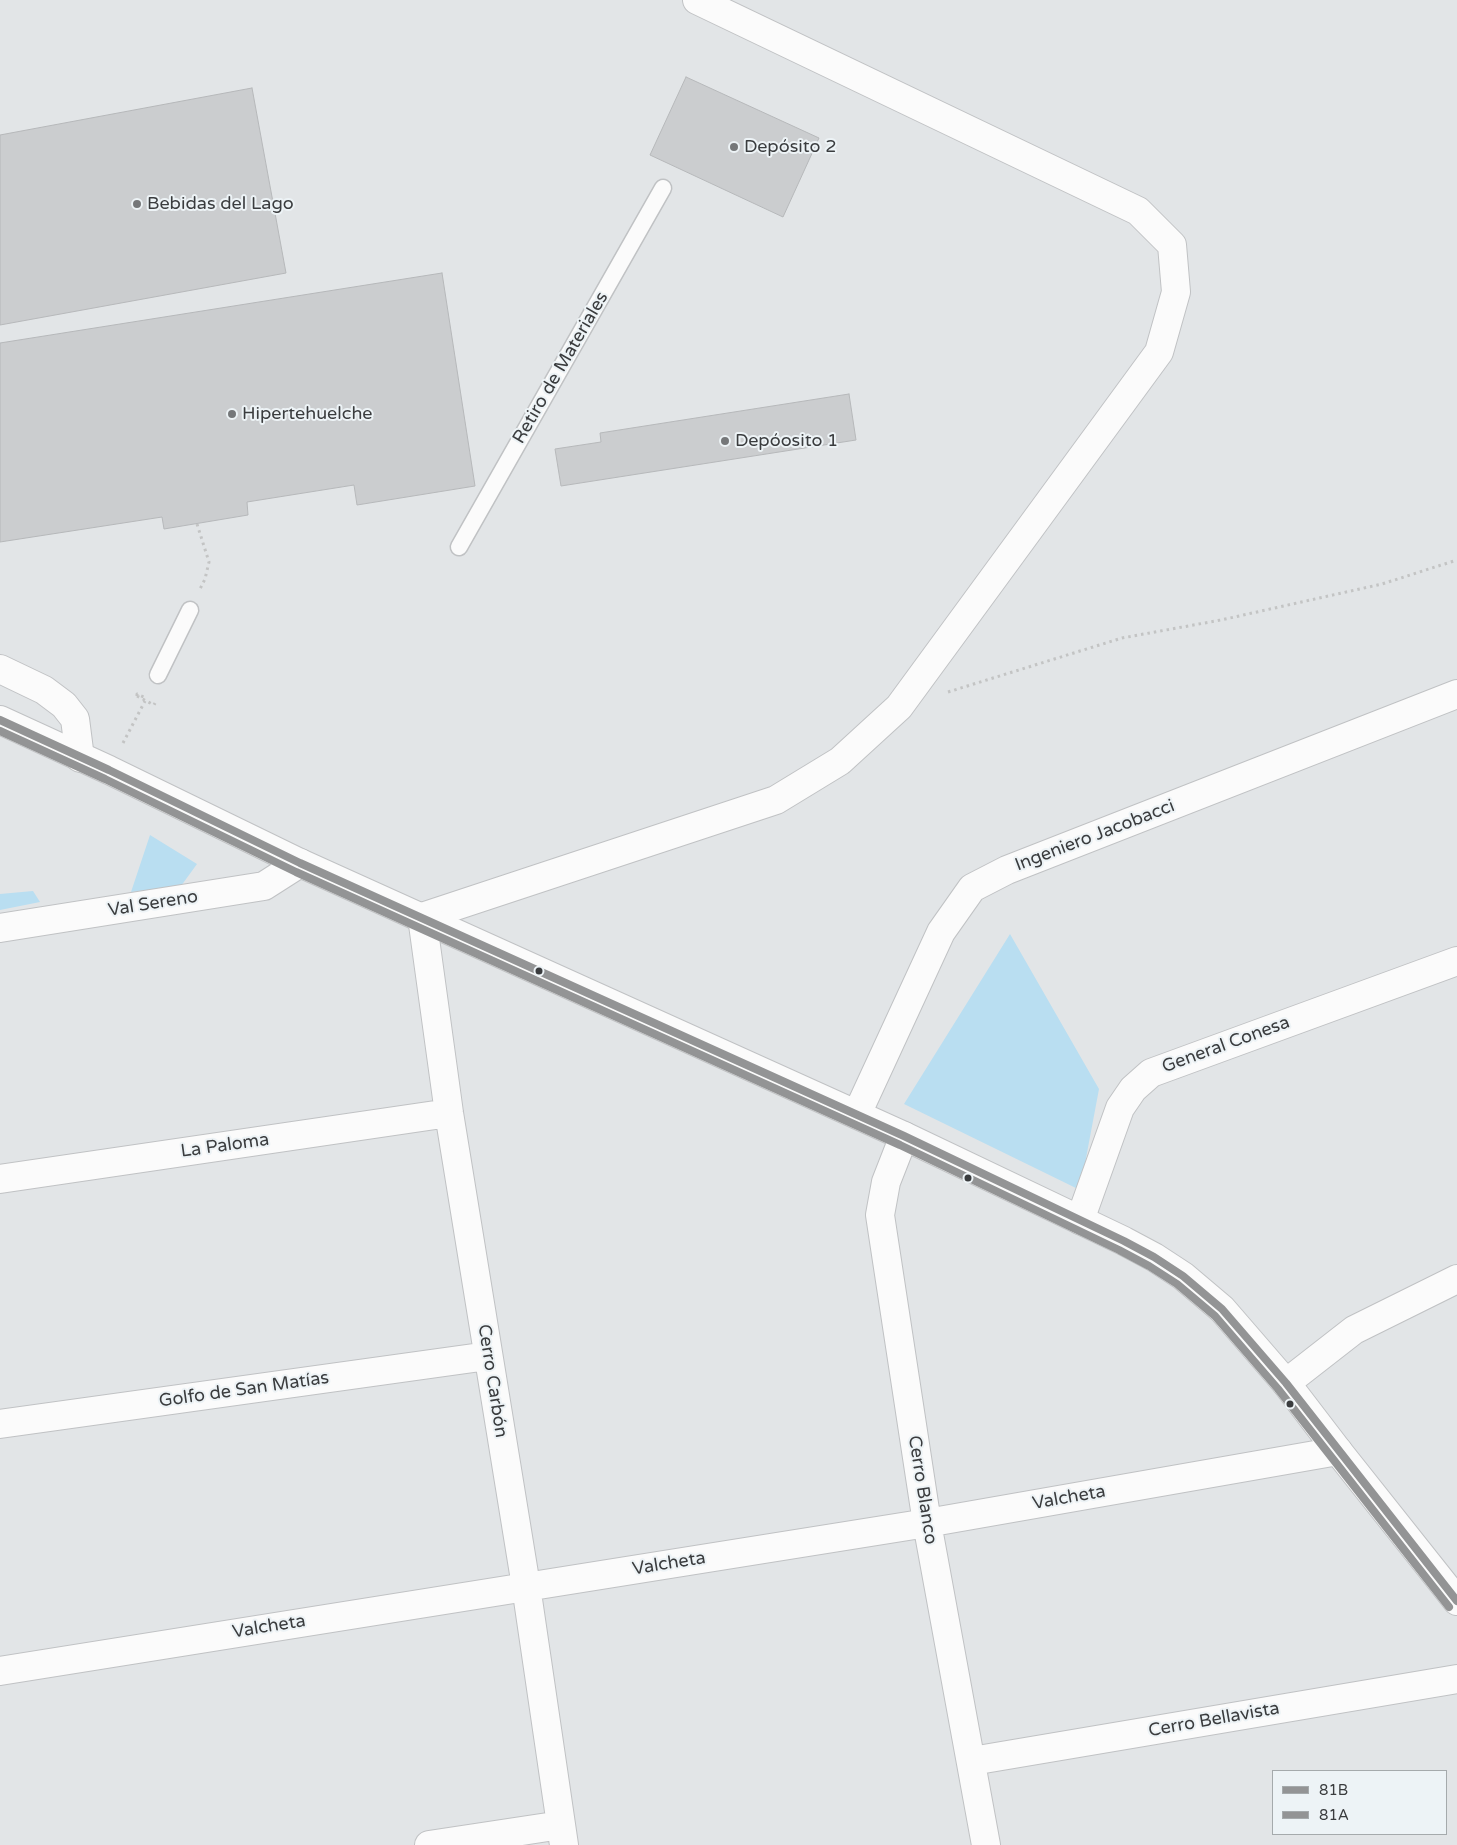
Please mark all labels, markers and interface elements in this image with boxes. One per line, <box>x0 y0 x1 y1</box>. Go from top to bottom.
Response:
place label: Depósito 2 <box>744 136 836 158</box>
marker: Depósito 2 <box>728 141 740 153</box>
place label: Bebidas del Lago <box>147 193 294 215</box>
marker: Bebidas del Lago <box>131 198 143 210</box>
street label: Retiro de Materiales <box>509 288 613 448</box>
place label: Hipertehuelche <box>242 403 373 425</box>
marker: Hipertehuelche <box>226 408 238 420</box>
place label: Depóosito 1 <box>735 430 838 452</box>
marker: Depóosito 1 <box>719 435 731 447</box>
street label: Ingeniero Jacobacci <box>1012 796 1178 876</box>
street label: Val Sereno <box>106 886 200 922</box>
unlabelled marker <box>534 966 544 976</box>
street label: General Conesa <box>1159 1012 1293 1078</box>
street label: La Paloma <box>179 1129 271 1163</box>
unlabelled marker <box>963 1173 973 1183</box>
street label: Cerro Carbón <box>472 1323 512 1439</box>
street label: Golfo de San Matías <box>158 1367 330 1413</box>
unlabelled marker <box>1285 1399 1295 1409</box>
street label: Cerro Blanco <box>903 1434 941 1546</box>
street label: Valcheta <box>1031 1481 1107 1515</box>
street label: Valcheta <box>631 1548 707 1580</box>
street label: Valcheta <box>231 1611 307 1643</box>
street label: Cerro Bellavista <box>1147 1698 1281 1742</box>
legend <box>1272 1770 1447 1835</box>
text: 81B <box>1319 1781 1348 1799</box>
text: 81A <box>1319 1806 1349 1824</box>

